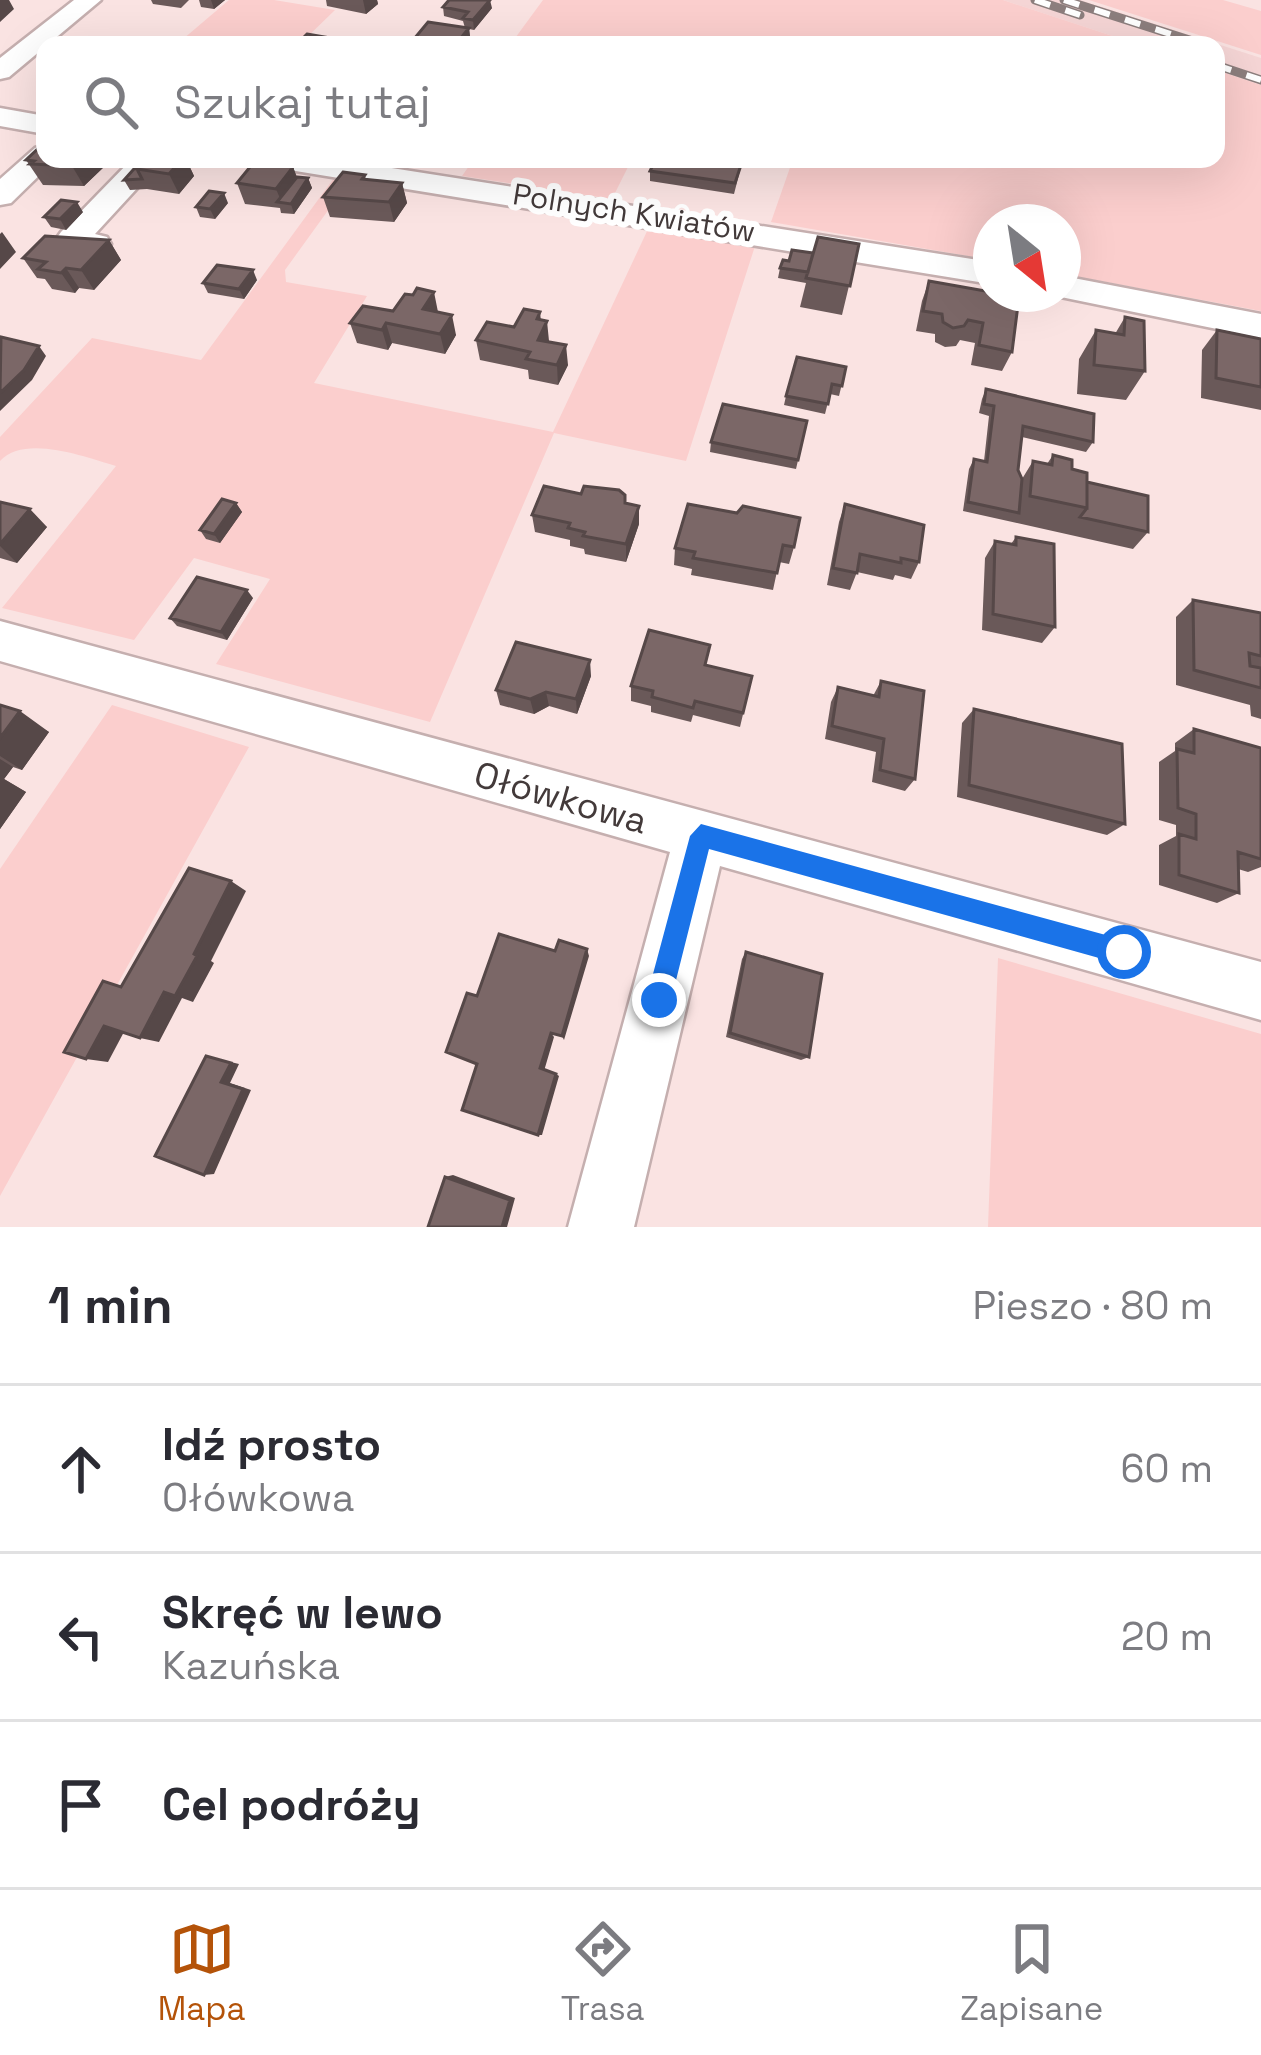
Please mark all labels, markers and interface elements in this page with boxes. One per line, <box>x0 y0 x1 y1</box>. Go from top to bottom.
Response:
search box <box>36 36 1225 168</box>
icon: search <box>78 69 144 135</box>
text: Szukaj tutaj <box>174 74 431 131</box>
street label: Polnych Kwiatów <box>510 174 758 251</box>
north arrow <box>973 204 1081 312</box>
street label: Ołówkowa <box>469 751 652 845</box>
route start <box>1097 925 1151 979</box>
route end <box>632 973 686 1027</box>
text: 1 min <box>48 1273 173 1338</box>
text: Pieszo · 80 m <box>973 1281 1213 1330</box>
text: Idź prosto <box>162 1416 381 1473</box>
icon: ahead <box>48 1436 114 1502</box>
text: 60 m <box>1121 1444 1213 1493</box>
text: Ołówkowa <box>162 1473 354 1522</box>
text: Skręć w lewo <box>162 1584 443 1641</box>
icon: left <box>48 1604 114 1670</box>
text: 20 m <box>1121 1612 1213 1661</box>
text: Kazuńska <box>162 1641 340 1690</box>
icon: arrive <box>48 1772 114 1838</box>
text: Cel podróży <box>162 1776 421 1833</box>
tab: Mapa <box>158 1916 245 2030</box>
tab: Trasa <box>561 1916 645 2030</box>
tab: Zapisane <box>960 1916 1103 2030</box>

